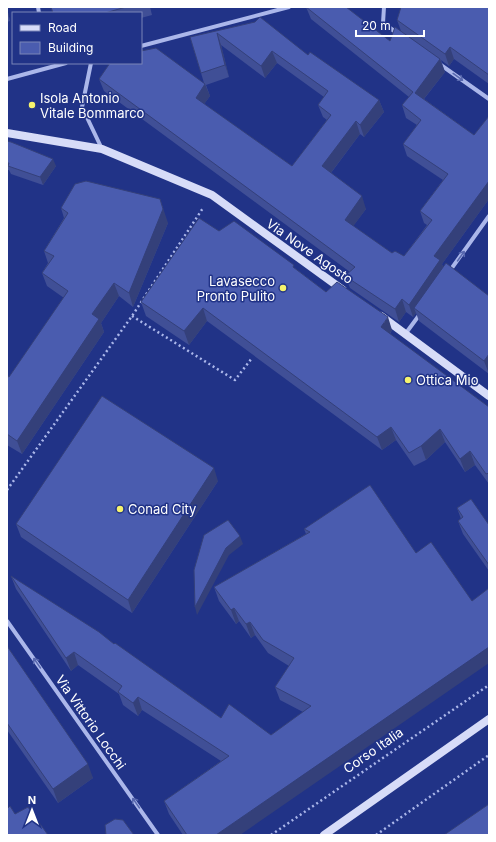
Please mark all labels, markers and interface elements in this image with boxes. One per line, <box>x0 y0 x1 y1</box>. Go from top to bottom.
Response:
legend <box>12 12 142 64</box>
scale bar <box>356 12 424 38</box>
text: 20 m <box>362 18 391 33</box>
text: Road <box>48 20 77 35</box>
text: Building <box>48 40 93 55</box>
one-way arrow <box>453 73 464 81</box>
place label: Isola Antonio Vitale Bommarco <box>40 90 145 121</box>
marker: Isola Antonio Vitale Bommarco <box>27 100 37 110</box>
street label: Via Nove Agosto <box>264 215 357 287</box>
one-way arrow <box>457 250 465 261</box>
place label: Lavasecco Pronto Pulito <box>197 273 275 304</box>
marker: Lavasecco Pronto Pulito <box>278 283 288 293</box>
place label: Ottica Mio <box>416 372 479 388</box>
marker: Ottica Mio <box>403 375 413 385</box>
place label: Conad City <box>128 501 196 517</box>
marker: Conad City <box>115 504 125 514</box>
one-way arrow <box>32 658 41 669</box>
street label: Via Vittorio Locchi <box>52 672 130 772</box>
street label: Corso Italia <box>340 724 406 776</box>
north arrow <box>12 790 52 830</box>
text: N <box>28 793 36 807</box>
one-way arrow <box>132 798 140 809</box>

